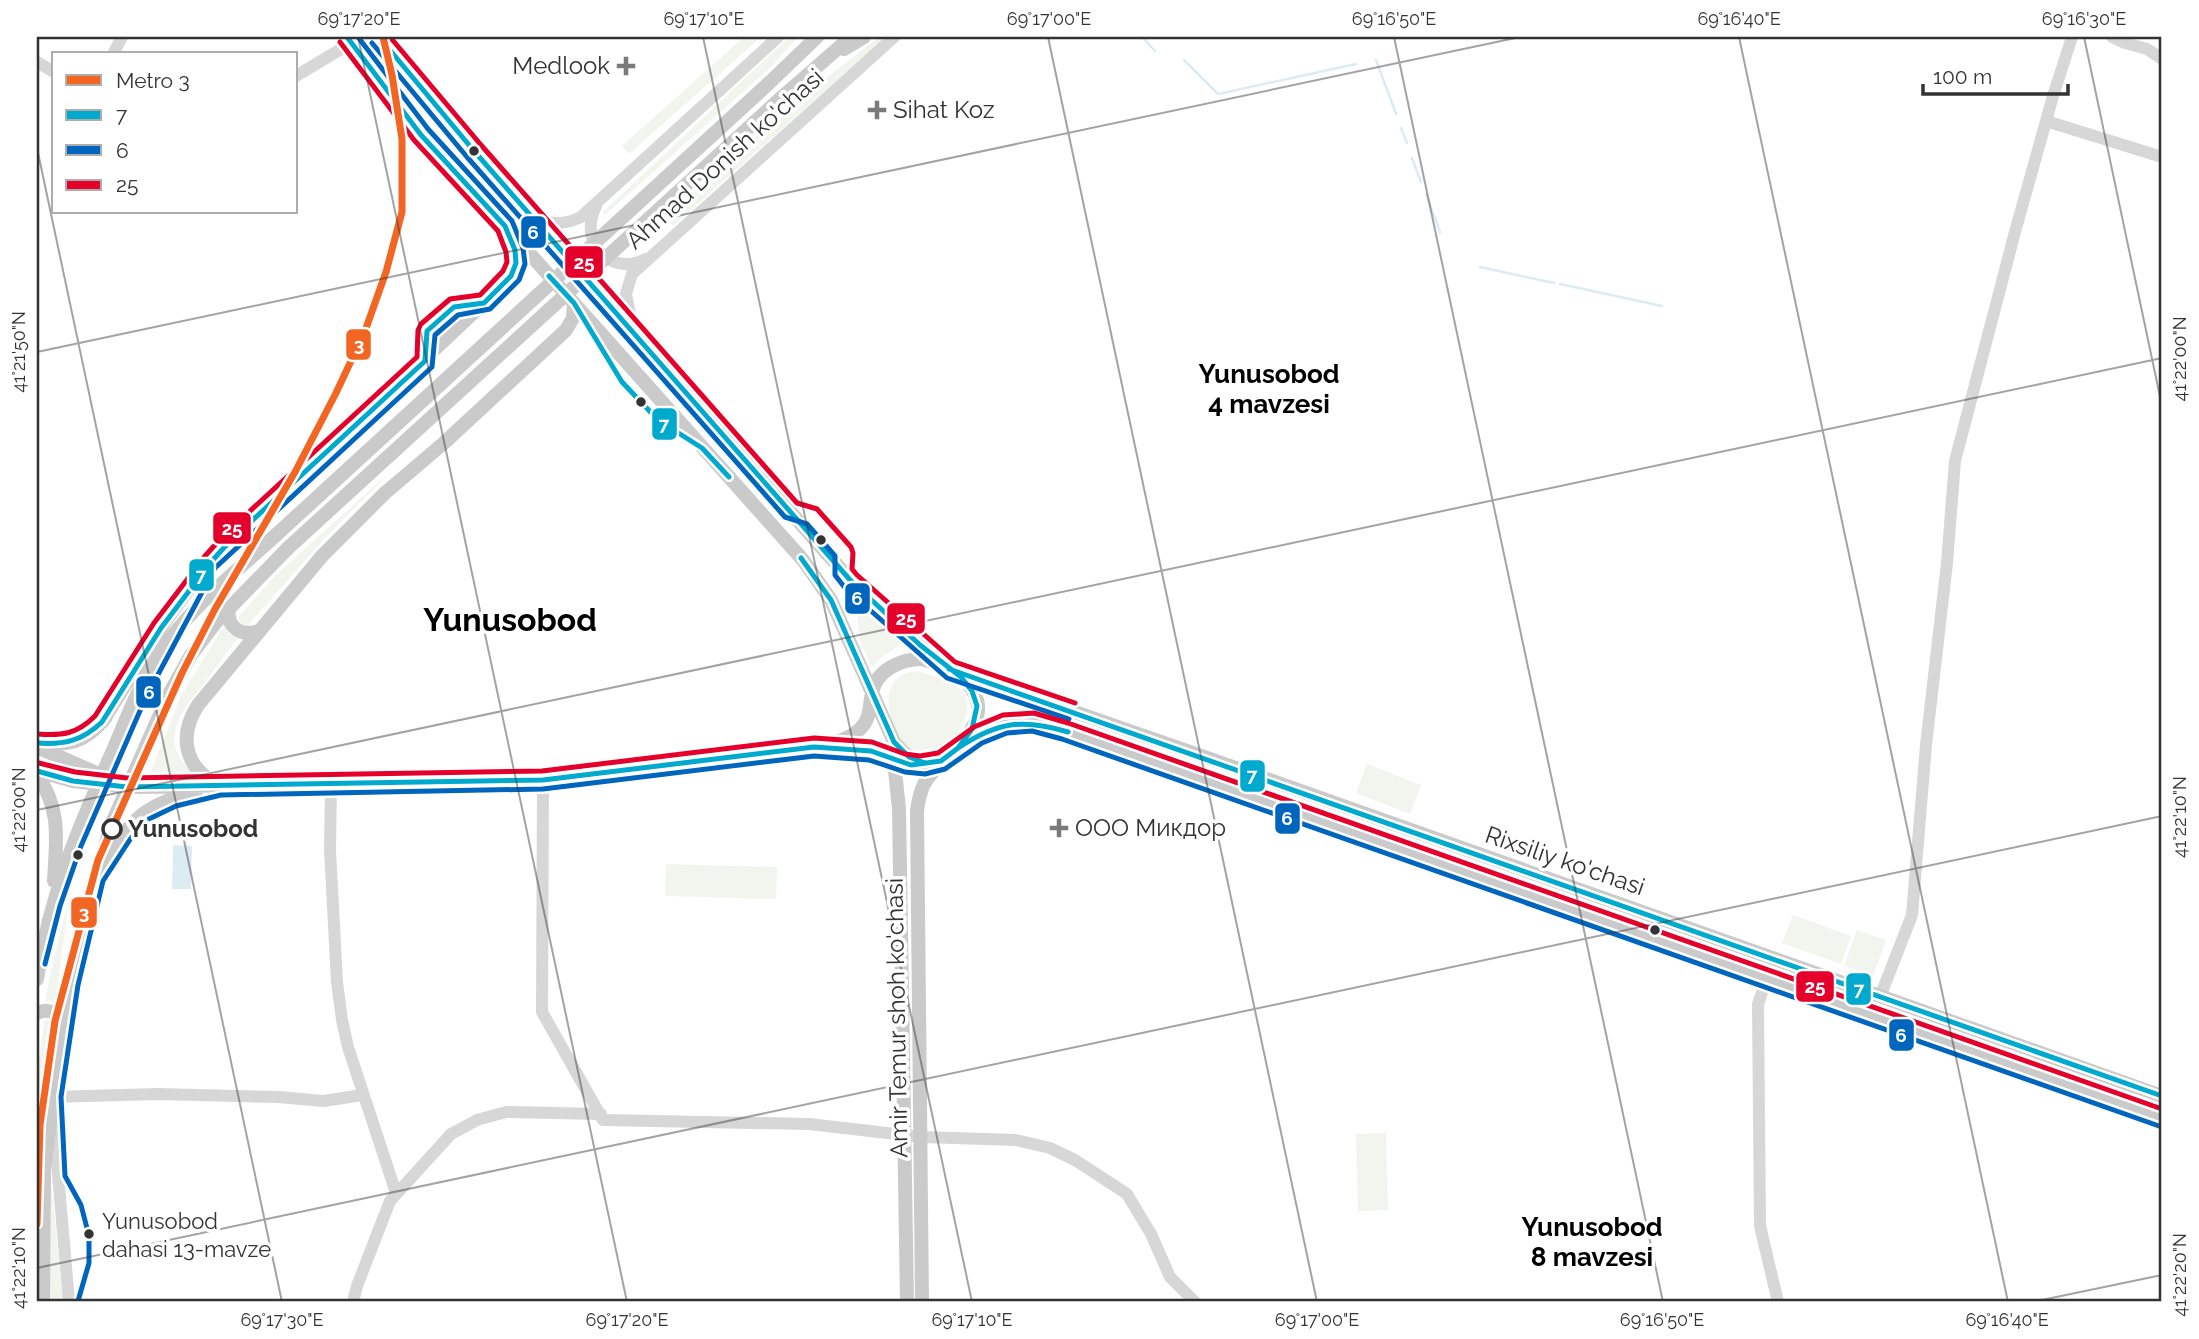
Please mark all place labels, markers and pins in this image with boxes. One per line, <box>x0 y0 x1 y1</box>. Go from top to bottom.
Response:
place label: Medlook <box>512 51 610 80</box>
marker: Medlook <box>616 56 636 76</box>
place label: Sihat Koz <box>893 95 994 124</box>
marker: Sihat Koz <box>867 100 887 120</box>
unlabelled marker <box>467 144 481 158</box>
unlabelled marker <box>634 395 648 409</box>
unlabelled marker <box>814 533 828 547</box>
place label: ООО Микдор <box>1075 813 1226 842</box>
place label: Yunusobod <box>128 814 258 843</box>
marker: ООО Микдор <box>1049 818 1069 838</box>
marker: Yunusobod <box>102 819 122 839</box>
unlabelled marker <box>71 848 85 862</box>
unlabelled marker <box>1648 923 1662 937</box>
place label: Yunusobod dahasi 13-mavze <box>102 1208 271 1262</box>
marker: Yunusobod dahasi 13-mavze <box>82 1227 96 1241</box>

